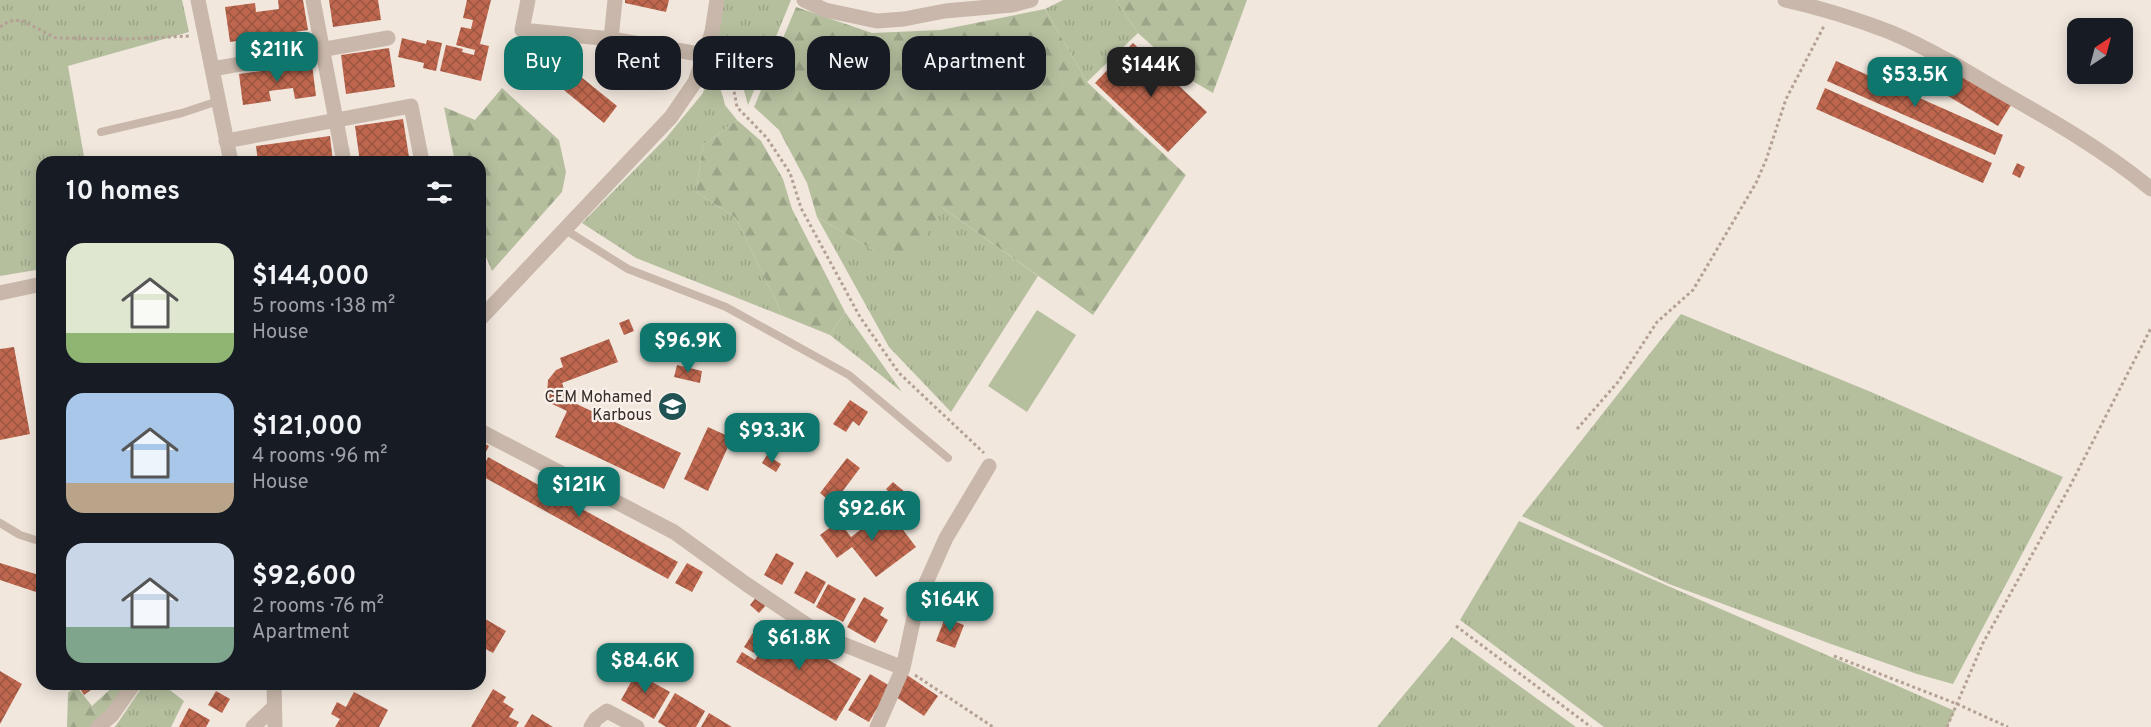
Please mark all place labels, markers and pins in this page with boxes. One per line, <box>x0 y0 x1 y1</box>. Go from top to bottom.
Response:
pin: $211K <box>235 32 319 83</box>
pin: $144K <box>1109 47 1193 98</box>
pin: $53.5K <box>1866 57 1964 108</box>
pin: $96.9K <box>639 323 737 374</box>
place label: CEM Mohamed Karbous <box>544 388 652 426</box>
school or university icon: CEM Mohamed Karbous <box>657 391 689 423</box>
pin: $93.3K <box>723 413 821 464</box>
pin: $121K <box>537 467 621 518</box>
pin: $92.6K <box>823 491 921 542</box>
pin: $164K <box>908 582 992 633</box>
pin: $61.8K <box>750 620 848 671</box>
pin: $84.6K <box>596 643 694 694</box>

